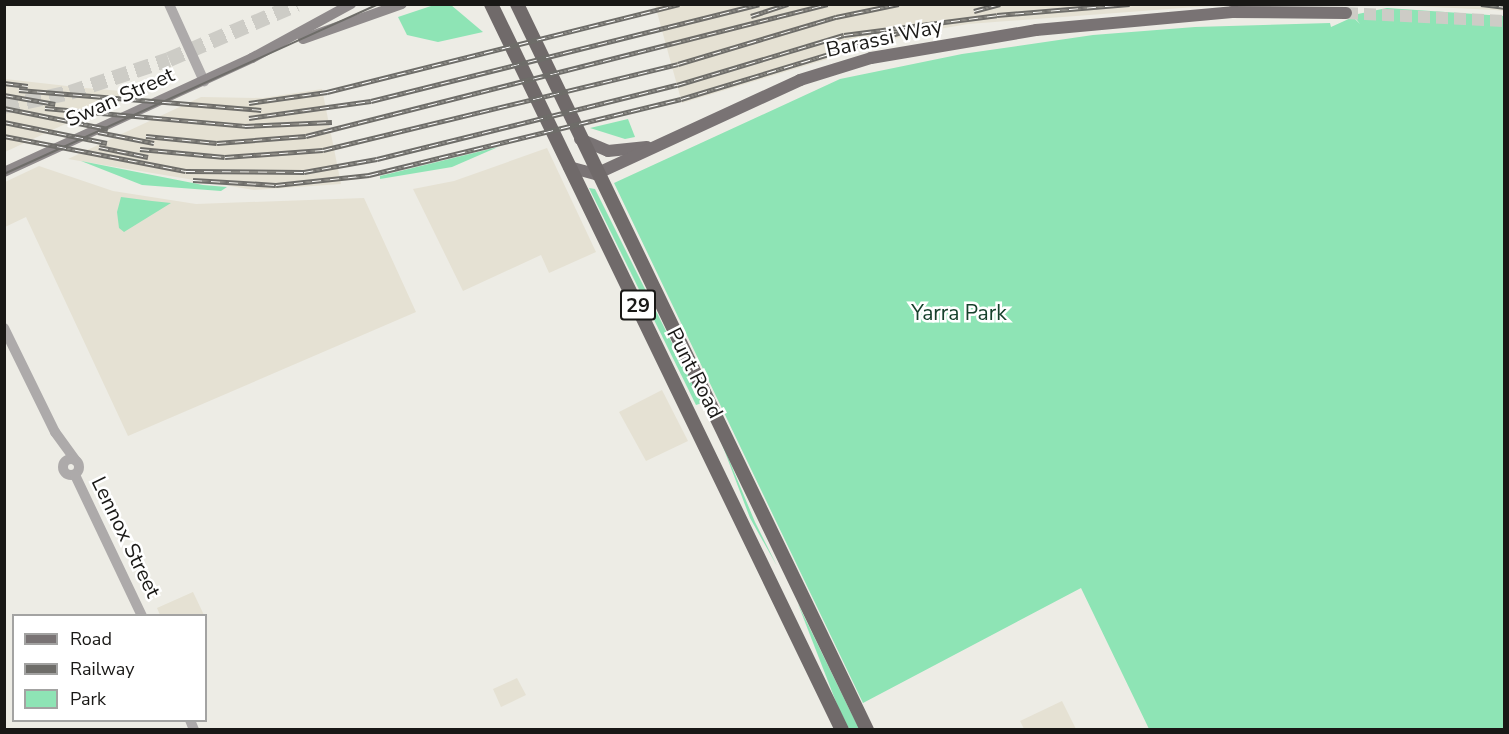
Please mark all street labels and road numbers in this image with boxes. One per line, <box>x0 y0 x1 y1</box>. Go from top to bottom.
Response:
street label: Barassi Way <box>824 13 944 63</box>
street label: Swan Street <box>62 62 178 132</box>
road number: 29 <box>620 288 656 322</box>
street label: Punt Road <box>661 323 729 423</box>
street label: Lennox Street <box>86 472 166 602</box>

